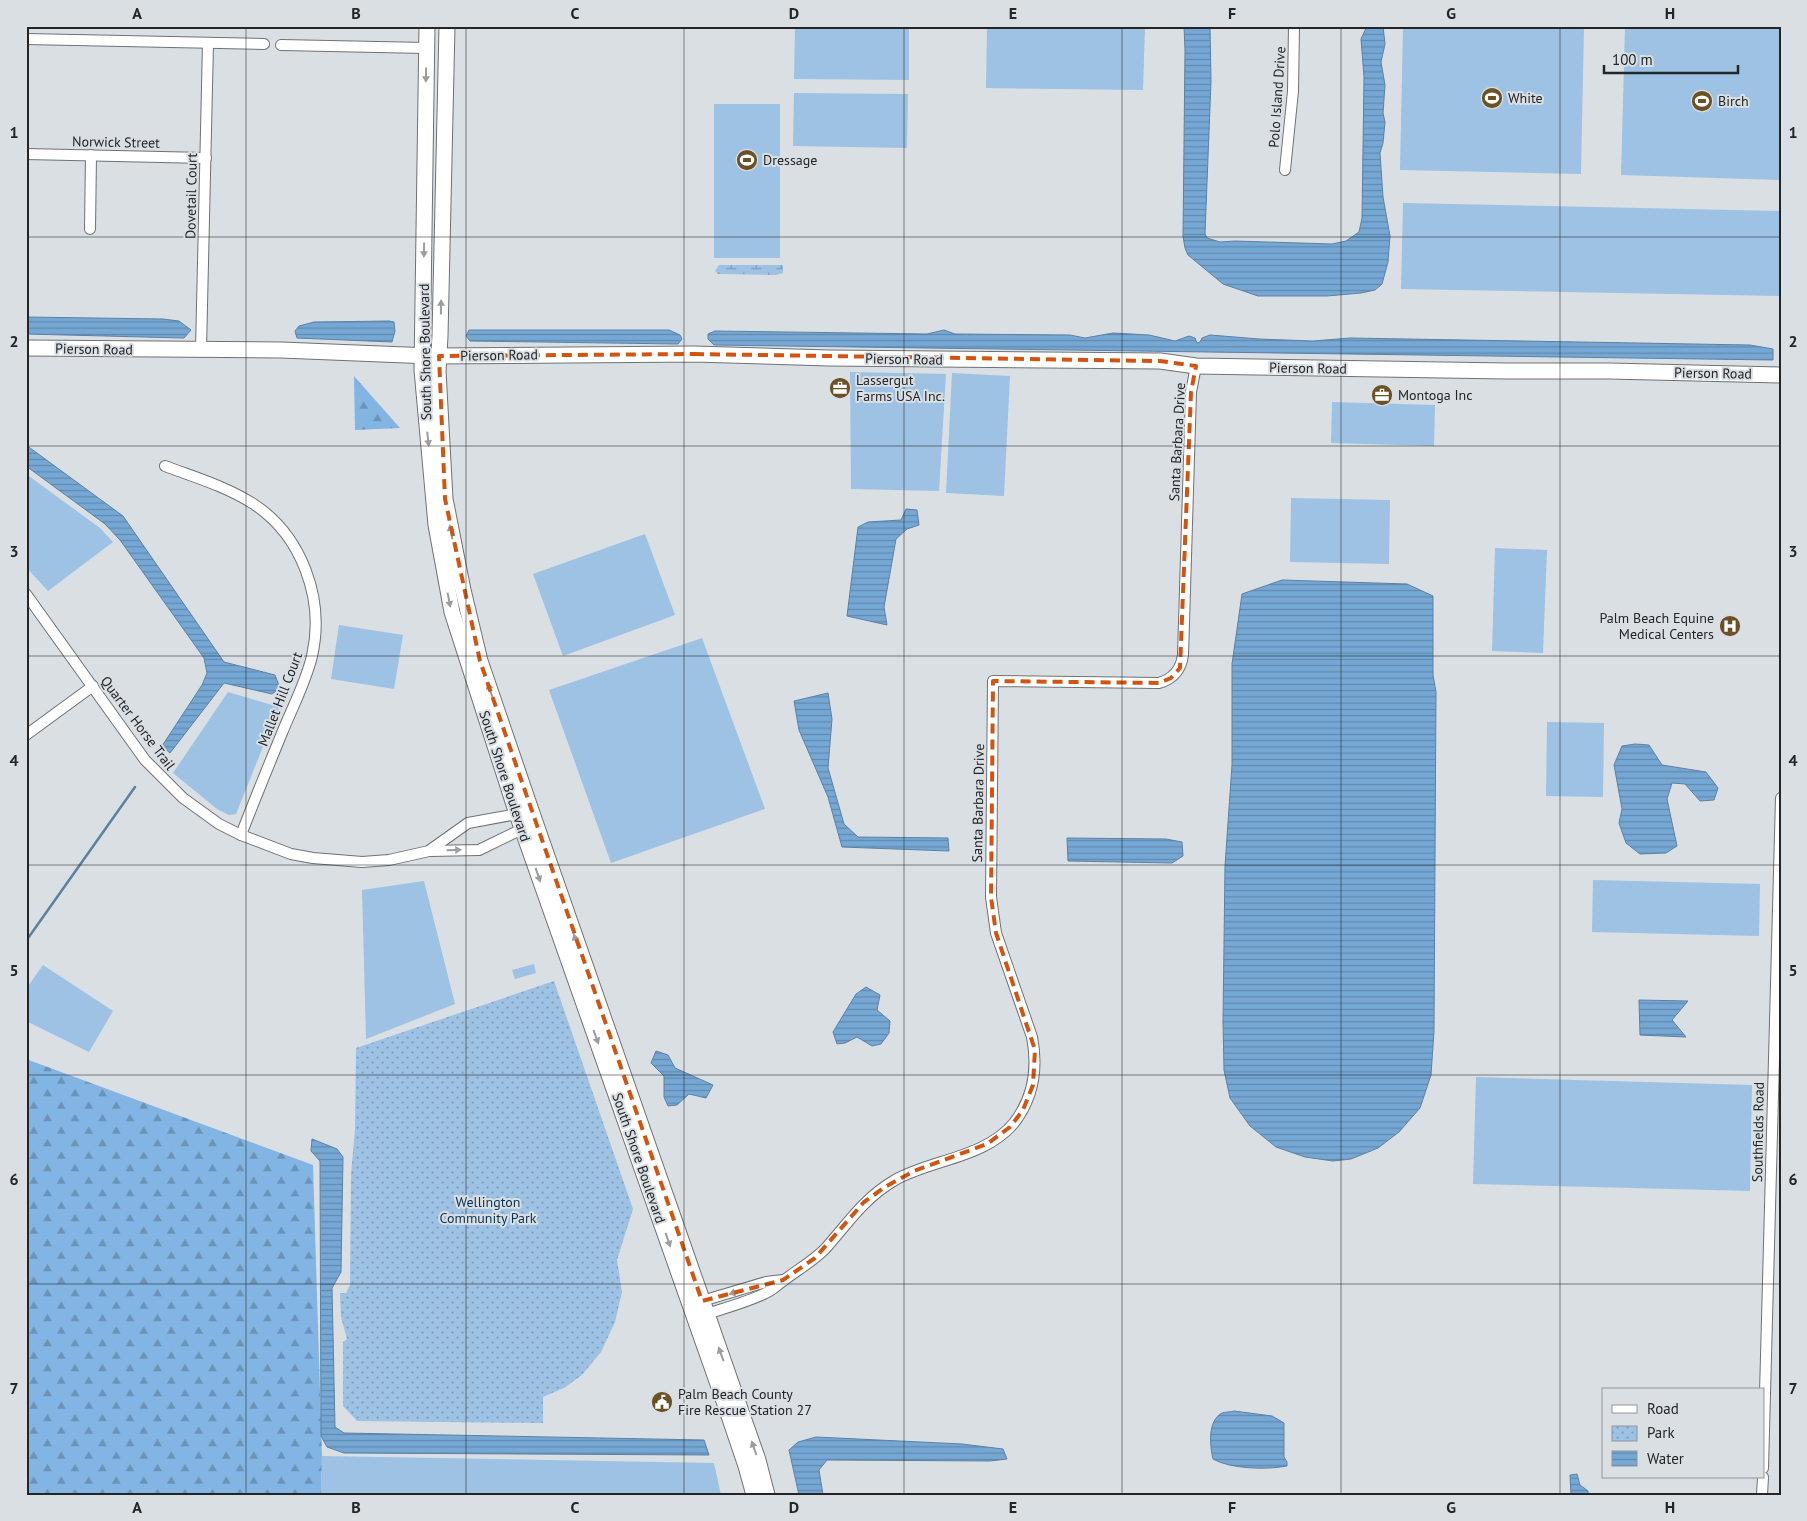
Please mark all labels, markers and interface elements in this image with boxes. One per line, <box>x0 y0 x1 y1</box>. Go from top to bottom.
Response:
text: A <box>132 3 142 23</box>
text: B <box>351 3 361 23</box>
text: C <box>571 3 580 23</box>
text: D <box>789 3 799 23</box>
text: E <box>1009 3 1017 23</box>
text: F <box>1228 3 1236 23</box>
text: G <box>1446 3 1456 23</box>
text: H <box>1665 3 1675 23</box>
scale bar <box>1604 42 1738 74</box>
street label: Polo Island Drive <box>1264 46 1290 148</box>
text: 100 m <box>1612 50 1653 69</box>
one-way arrow <box>422 67 430 83</box>
sports icon: White <box>1480 86 1504 110</box>
place label: White <box>1508 89 1543 107</box>
sports icon: Birch <box>1690 89 1714 113</box>
place label: Birch <box>1718 92 1749 110</box>
text: 1 <box>9 122 19 142</box>
text: 1 <box>1788 122 1798 142</box>
street label: Norwick Street <box>72 132 160 152</box>
sports icon: Dressage <box>735 148 759 172</box>
place label: Dressage <box>763 151 817 169</box>
street label: Dovetail Court <box>181 153 201 239</box>
one-way arrow <box>419 243 427 259</box>
street label: South Shore Boulevard <box>415 283 435 421</box>
one-way arrow <box>437 299 445 315</box>
text: 2 <box>9 331 19 351</box>
text: 2 <box>1788 331 1798 351</box>
street label: Pierson Road <box>55 339 133 359</box>
street label: Pierson Road <box>460 345 538 365</box>
street label: Pierson Road <box>865 349 943 369</box>
street label: Pierson Road <box>1269 358 1347 378</box>
street label: Pierson Road <box>1674 363 1752 383</box>
place label: Lassergut Farms USA Inc. <box>856 371 945 405</box>
office icon: Lassergut Farms USA Inc. <box>828 376 852 400</box>
street label: Santa Barbara Drive <box>1165 382 1189 502</box>
office icon: Montoga Inc <box>1370 383 1394 407</box>
place label: Montoga Inc <box>1398 386 1473 404</box>
one-way arrow <box>424 431 432 447</box>
one-way arrow <box>447 524 455 540</box>
text: 3 <box>9 541 19 561</box>
text: 3 <box>1788 541 1798 561</box>
one-way arrow <box>446 593 454 609</box>
place label: Palm Beach Equine Medical Centers <box>1599 609 1714 643</box>
hospital icon: Palm Beach Equine Medical Centers <box>1718 614 1742 638</box>
street label: Mallet Hill Court <box>254 649 306 749</box>
street label: Quarter Horse Trail <box>97 672 179 774</box>
one-way arrow <box>486 682 494 697</box>
street label: South Shore Boulevard <box>475 708 535 844</box>
street label: Santa Barbara Drive <box>968 744 988 862</box>
text: 4 <box>9 750 19 770</box>
text: 4 <box>1788 750 1798 770</box>
one-way arrow <box>446 846 462 854</box>
one-way arrow <box>535 867 542 882</box>
one-way arrow <box>572 933 580 948</box>
text: 5 <box>9 960 19 980</box>
text: 5 <box>1788 960 1798 980</box>
one-way arrow <box>592 1030 600 1045</box>
street label: Southfields Road <box>1748 1082 1768 1182</box>
street label: South Shore Boulevard <box>608 1090 670 1226</box>
text: 6 <box>9 1169 19 1189</box>
text: 6 <box>1788 1169 1798 1189</box>
park label: Wellington Community Park <box>440 1193 537 1227</box>
one-way arrow <box>664 1233 672 1248</box>
one-way arrow <box>728 1288 743 1296</box>
one-way arrow <box>716 1346 724 1361</box>
text: 7 <box>9 1378 19 1398</box>
text: 7 <box>1788 1378 1798 1398</box>
place label: Palm Beach County Fire Rescue Station 27 <box>678 1385 812 1419</box>
legend <box>1602 1388 1764 1478</box>
public building icon: Palm Beach County Fire Rescue Station 27 <box>650 1390 674 1414</box>
text: Road <box>1647 1399 1679 1418</box>
text: Park <box>1647 1423 1675 1442</box>
one-way arrow <box>749 1440 757 1455</box>
text: Water <box>1647 1449 1684 1468</box>
text: A <box>132 1497 142 1517</box>
text: B <box>351 1497 361 1517</box>
text: C <box>571 1497 580 1517</box>
text: D <box>789 1497 799 1517</box>
text: E <box>1009 1497 1017 1517</box>
text: F <box>1228 1497 1236 1517</box>
text: G <box>1446 1497 1456 1517</box>
text: H <box>1665 1497 1675 1517</box>

